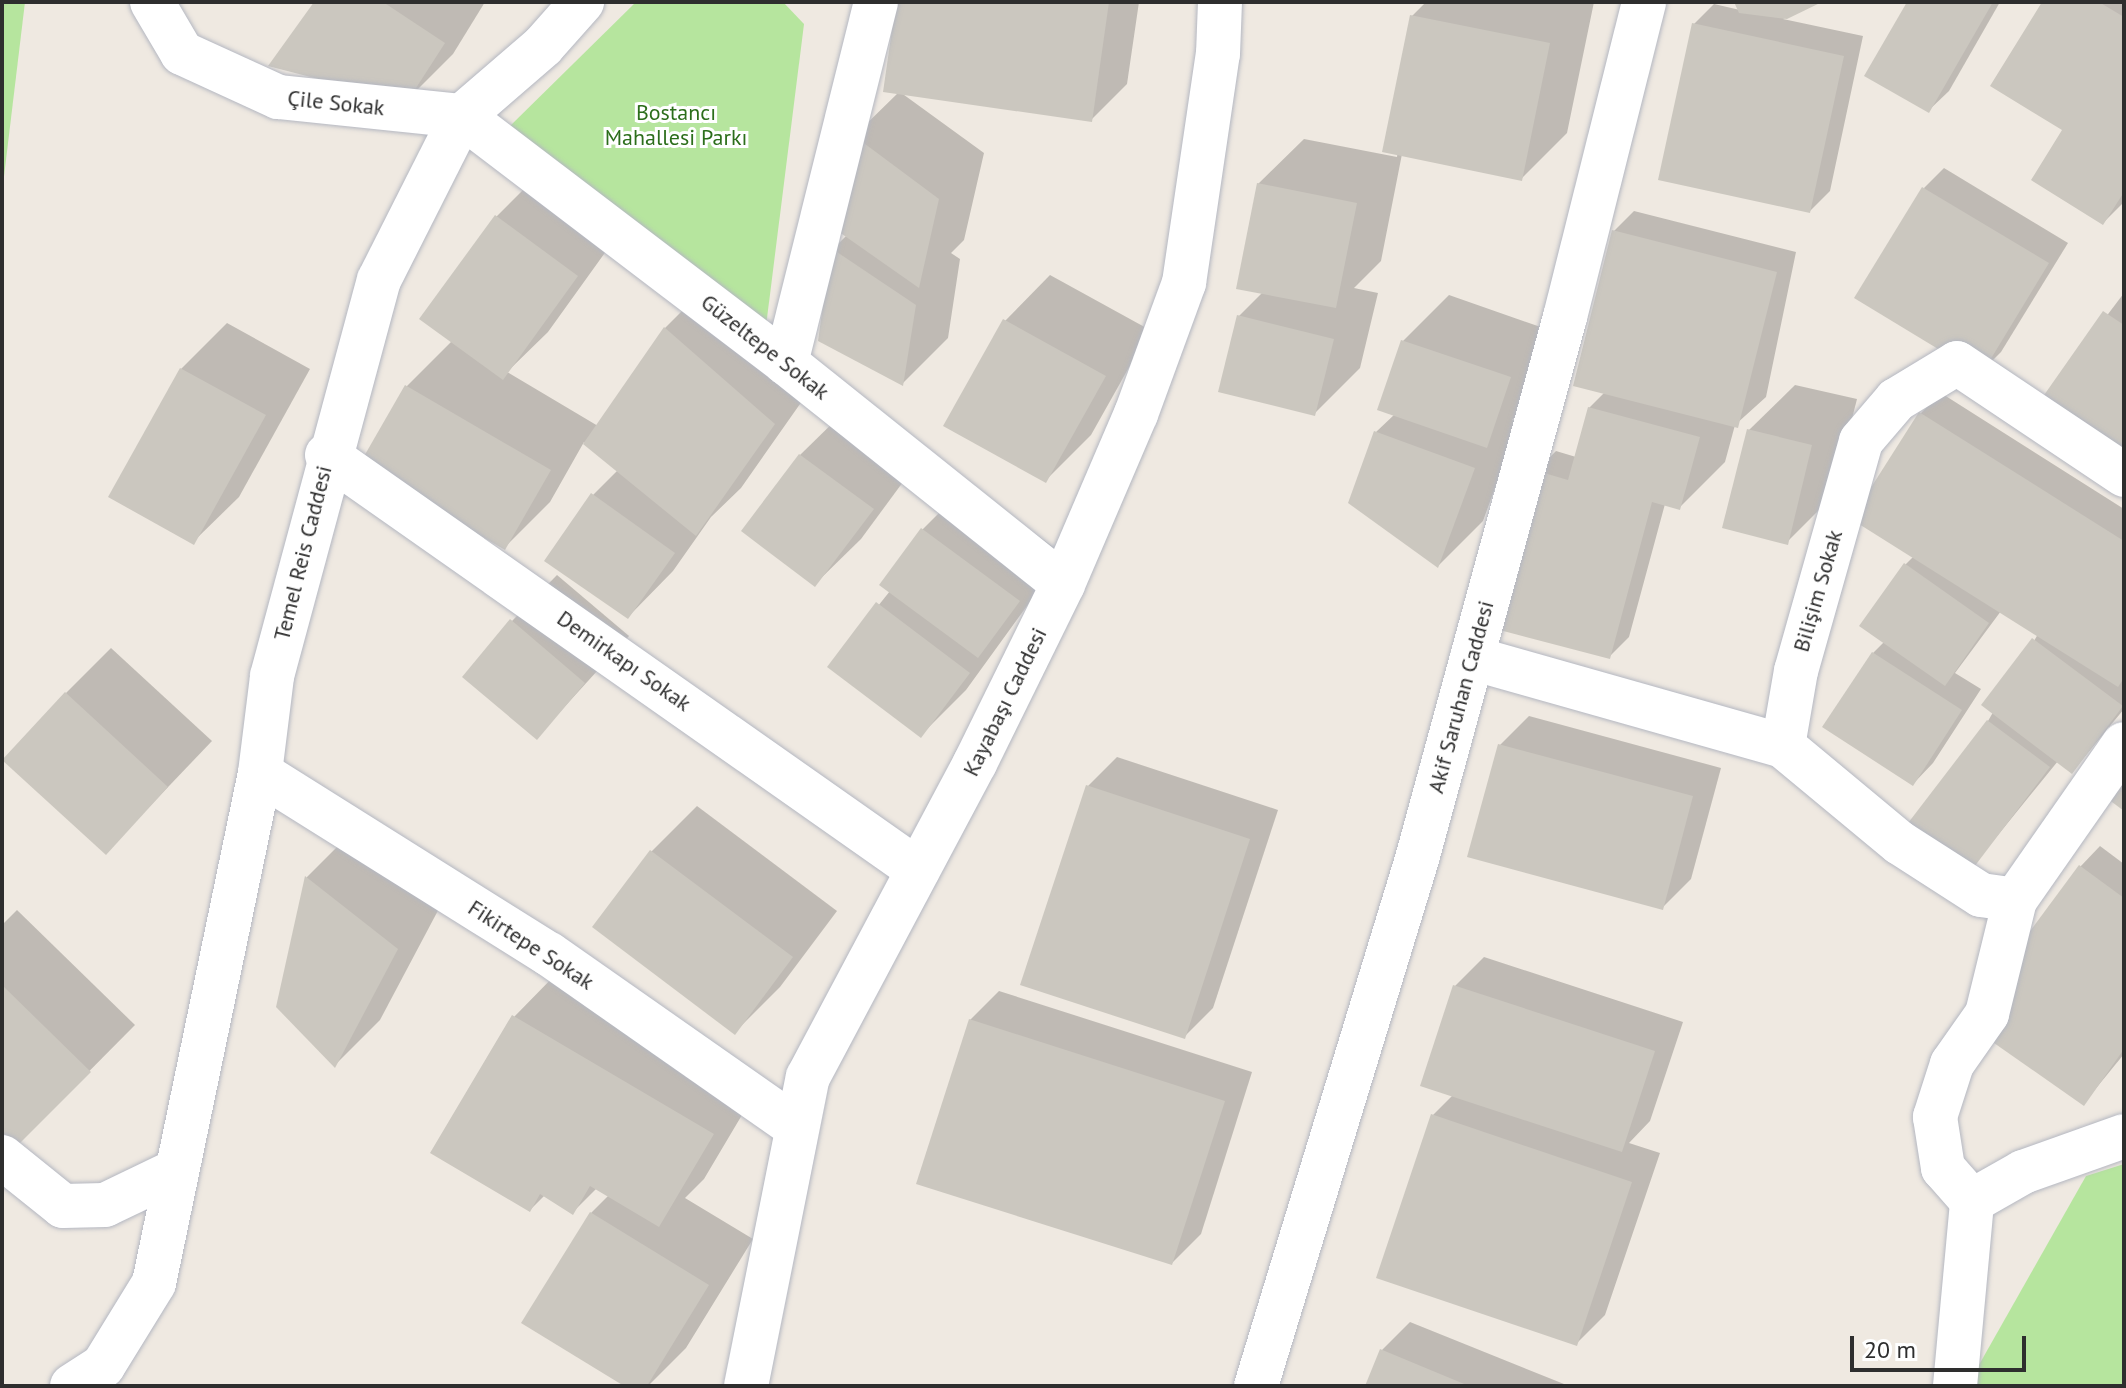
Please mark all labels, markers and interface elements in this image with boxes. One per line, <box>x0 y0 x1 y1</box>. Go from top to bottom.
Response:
street label: Çile Sokak <box>286 85 386 121</box>
park label: Bostancı Mahallesi Parkı <box>605 99 747 150</box>
street label: Güzeltepe Sokak <box>696 289 834 405</box>
street label: Temel Reis Caddesi <box>269 463 337 643</box>
street label: Bilişim Sokak <box>1788 527 1848 655</box>
street label: Akif Saruhan Caddesi <box>1423 598 1499 796</box>
street label: Demirkapı Sokak <box>552 605 696 717</box>
street label: Kayabaşı Caddesi <box>958 623 1052 781</box>
street label: Fikirtepe Sokak <box>463 895 599 995</box>
scale bar <box>1854 1320 2030 1370</box>
text: 20 m <box>1864 1334 1916 1365</box>

